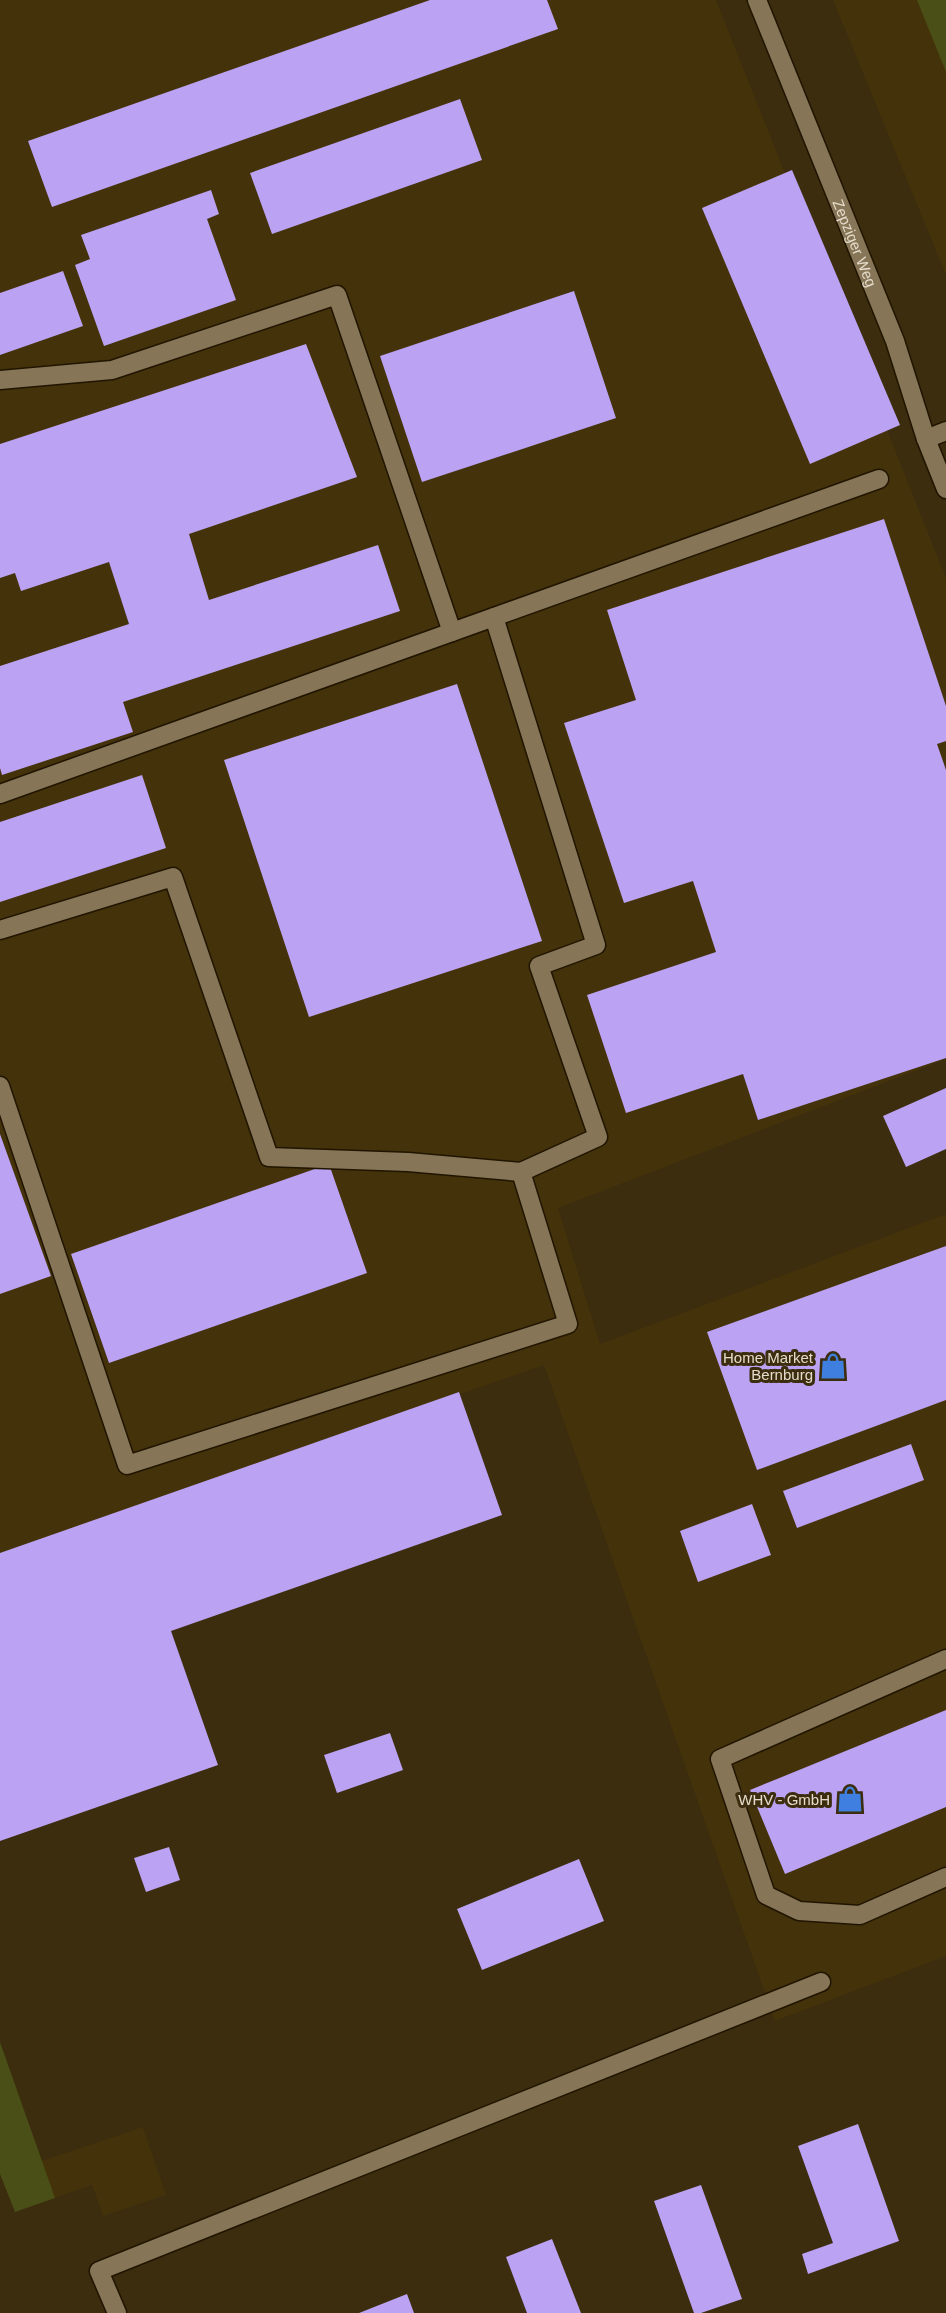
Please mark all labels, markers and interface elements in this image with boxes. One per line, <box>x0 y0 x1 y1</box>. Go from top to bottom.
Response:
street label: Zepziger Weg <box>830 197 881 289</box>
place label: Home Market Bernburg <box>723 1349 814 1383</box>
shop icon: Home Market Bernburg <box>818 1351 848 1381</box>
shop icon: WHV - GmbH <box>835 1784 865 1814</box>
place label: WHV - GmbH <box>738 1791 830 1808</box>

